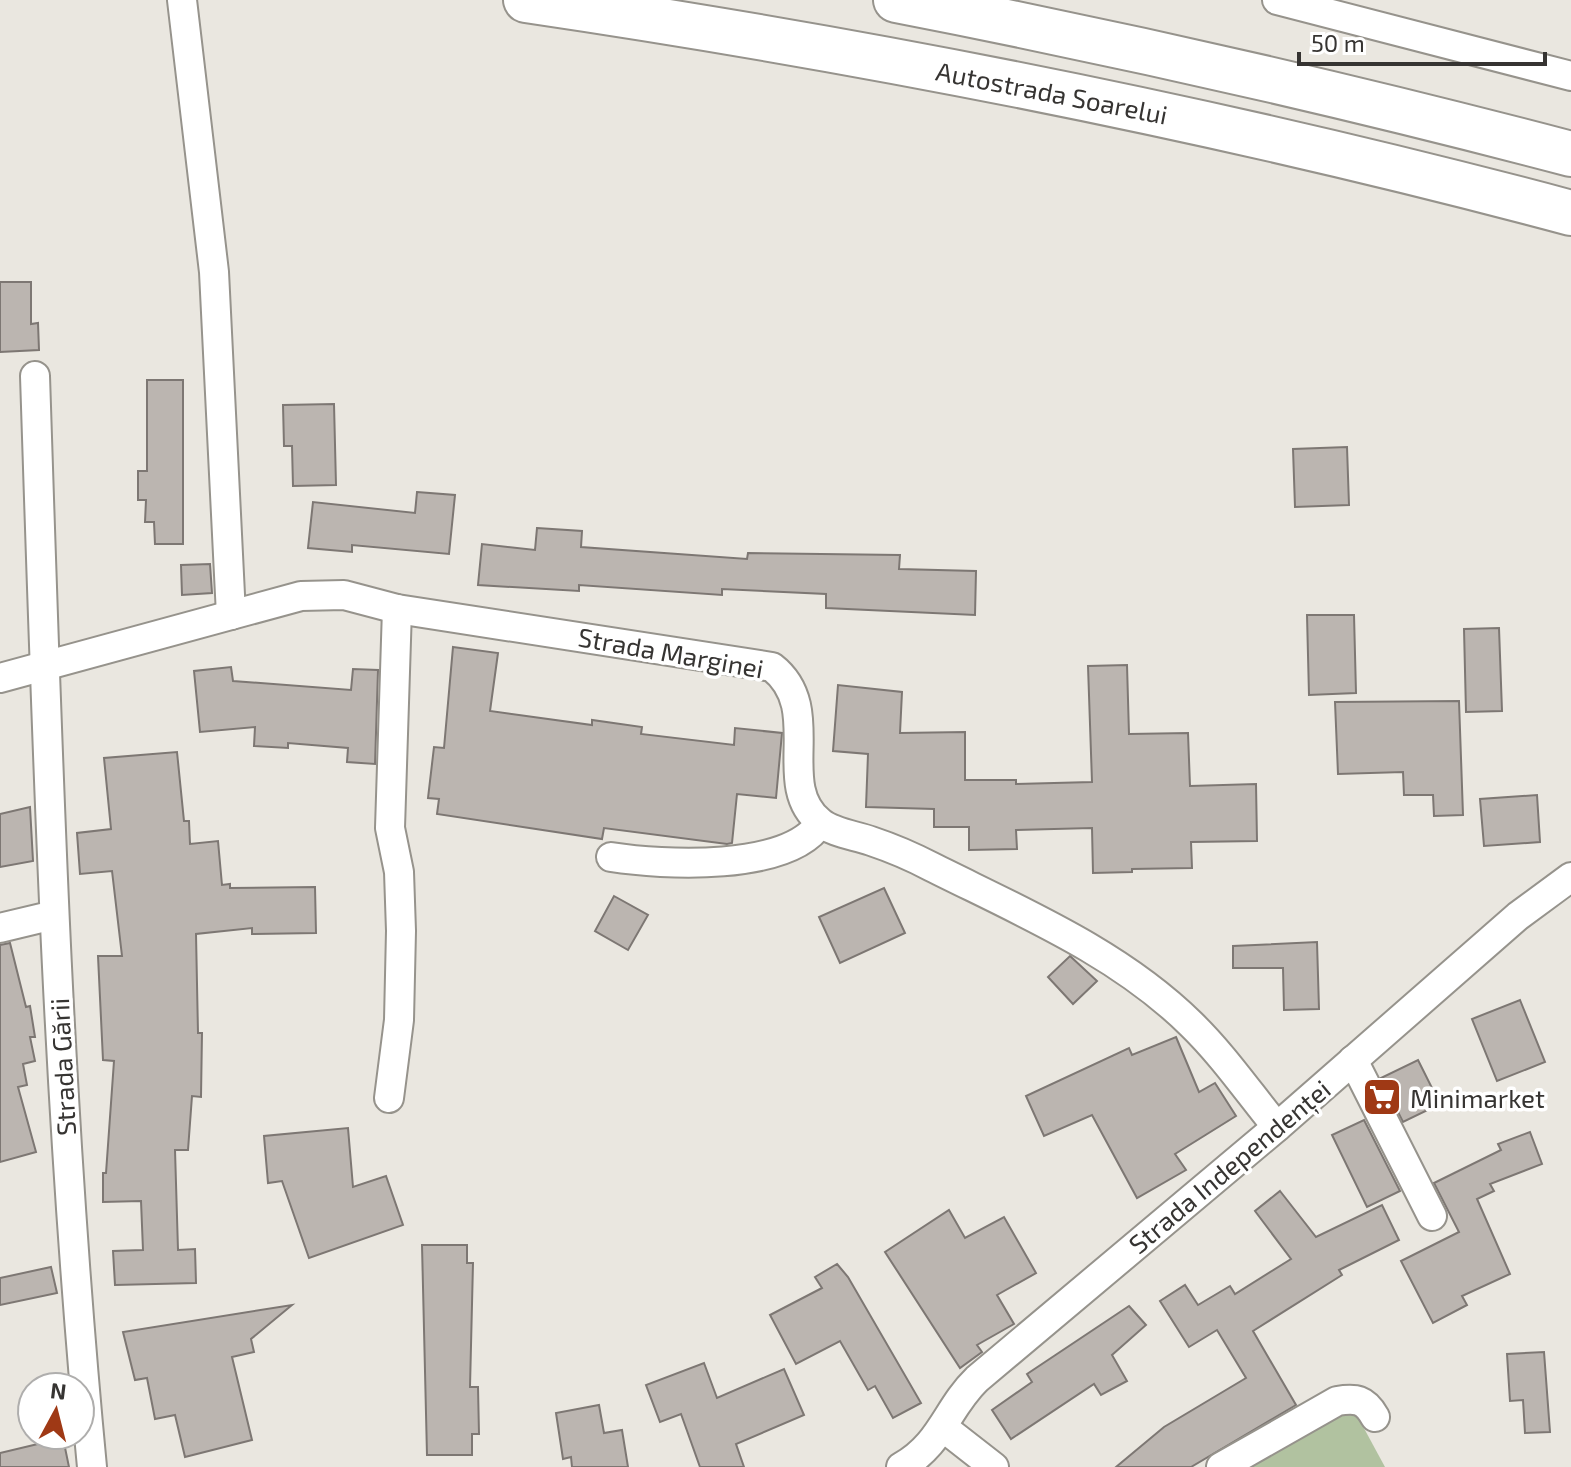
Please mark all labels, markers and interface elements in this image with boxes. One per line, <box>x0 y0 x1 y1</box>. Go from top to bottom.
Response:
scale bar <box>1299 16 1545 66</box>
text: 50 m <box>1311 28 1365 57</box>
street label: Autostrada Soarelui <box>934 54 1170 130</box>
street label: Strada Marginei <box>576 620 766 684</box>
street label: Strada Gării <box>43 997 81 1137</box>
street label: Strada Independenței <box>1122 1073 1337 1261</box>
supermarket icon: Minimarket <box>1361 1076 1403 1118</box>
place label: Minimarket <box>1410 1082 1545 1113</box>
north arrow <box>16 1371 96 1451</box>
text: N <box>49 1376 68 1404</box>

